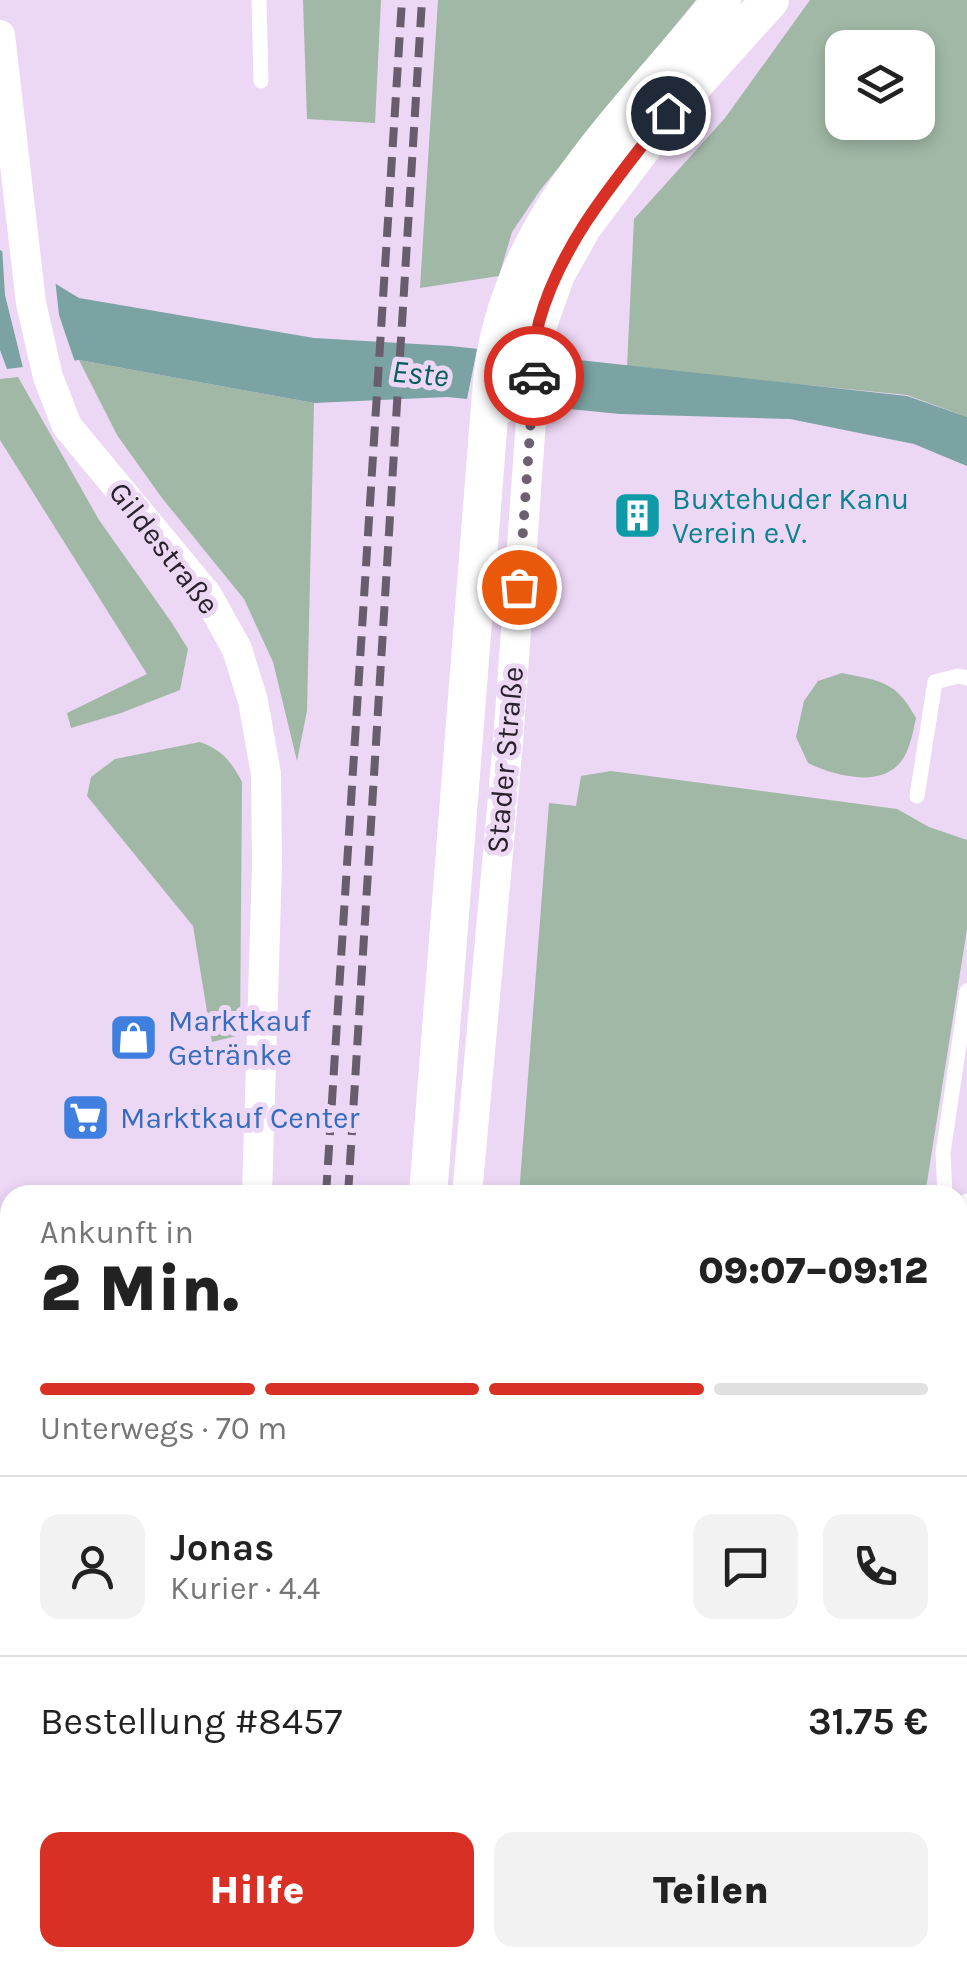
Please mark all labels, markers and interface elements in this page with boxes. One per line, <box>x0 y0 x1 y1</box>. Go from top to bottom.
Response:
map controls <box>825 30 935 140</box>
button: layers <box>825 30 935 140</box>
pin <box>626 71 711 156</box>
icon: home <box>641 86 696 141</box>
courier <box>484 326 584 426</box>
icon: car <box>507 349 562 404</box>
water label: Este <box>390 353 450 394</box>
street label: Gildestraße <box>101 475 227 621</box>
place label: Buxtehuder Kanu Verein e.V. <box>672 481 909 551</box>
building icon: Buxtehuder Kanu Verein e.V. <box>611 490 663 542</box>
pin <box>477 545 562 630</box>
icon: bag <box>492 560 547 615</box>
street label: Stader Straße <box>479 665 531 855</box>
place label: Marktkauf Getränke <box>168 1003 312 1073</box>
shop icon: Marktkauf Getränke <box>107 1012 159 1064</box>
supermarket icon: Marktkauf Center <box>59 1092 111 1144</box>
place label: Marktkauf Center <box>120 1100 360 1136</box>
text: Ankunft in <box>40 1214 194 1251</box>
text: 09:07–09:12 <box>698 1248 928 1293</box>
text: 2 Min. <box>40 1250 239 1326</box>
text: Unterwegs · 70 m <box>40 1410 287 1447</box>
button: person <box>40 1514 145 1619</box>
button: chat <box>693 1514 798 1619</box>
button: phone <box>823 1514 928 1619</box>
text: Jonas <box>170 1525 274 1570</box>
text: Kurier · 4.4 <box>170 1570 320 1607</box>
text: Bestellung #8457 <box>40 1699 342 1744</box>
text: 31.75 € <box>808 1699 928 1744</box>
button: Hilfe <box>40 1832 474 1947</box>
button: Teilen <box>494 1832 928 1947</box>

